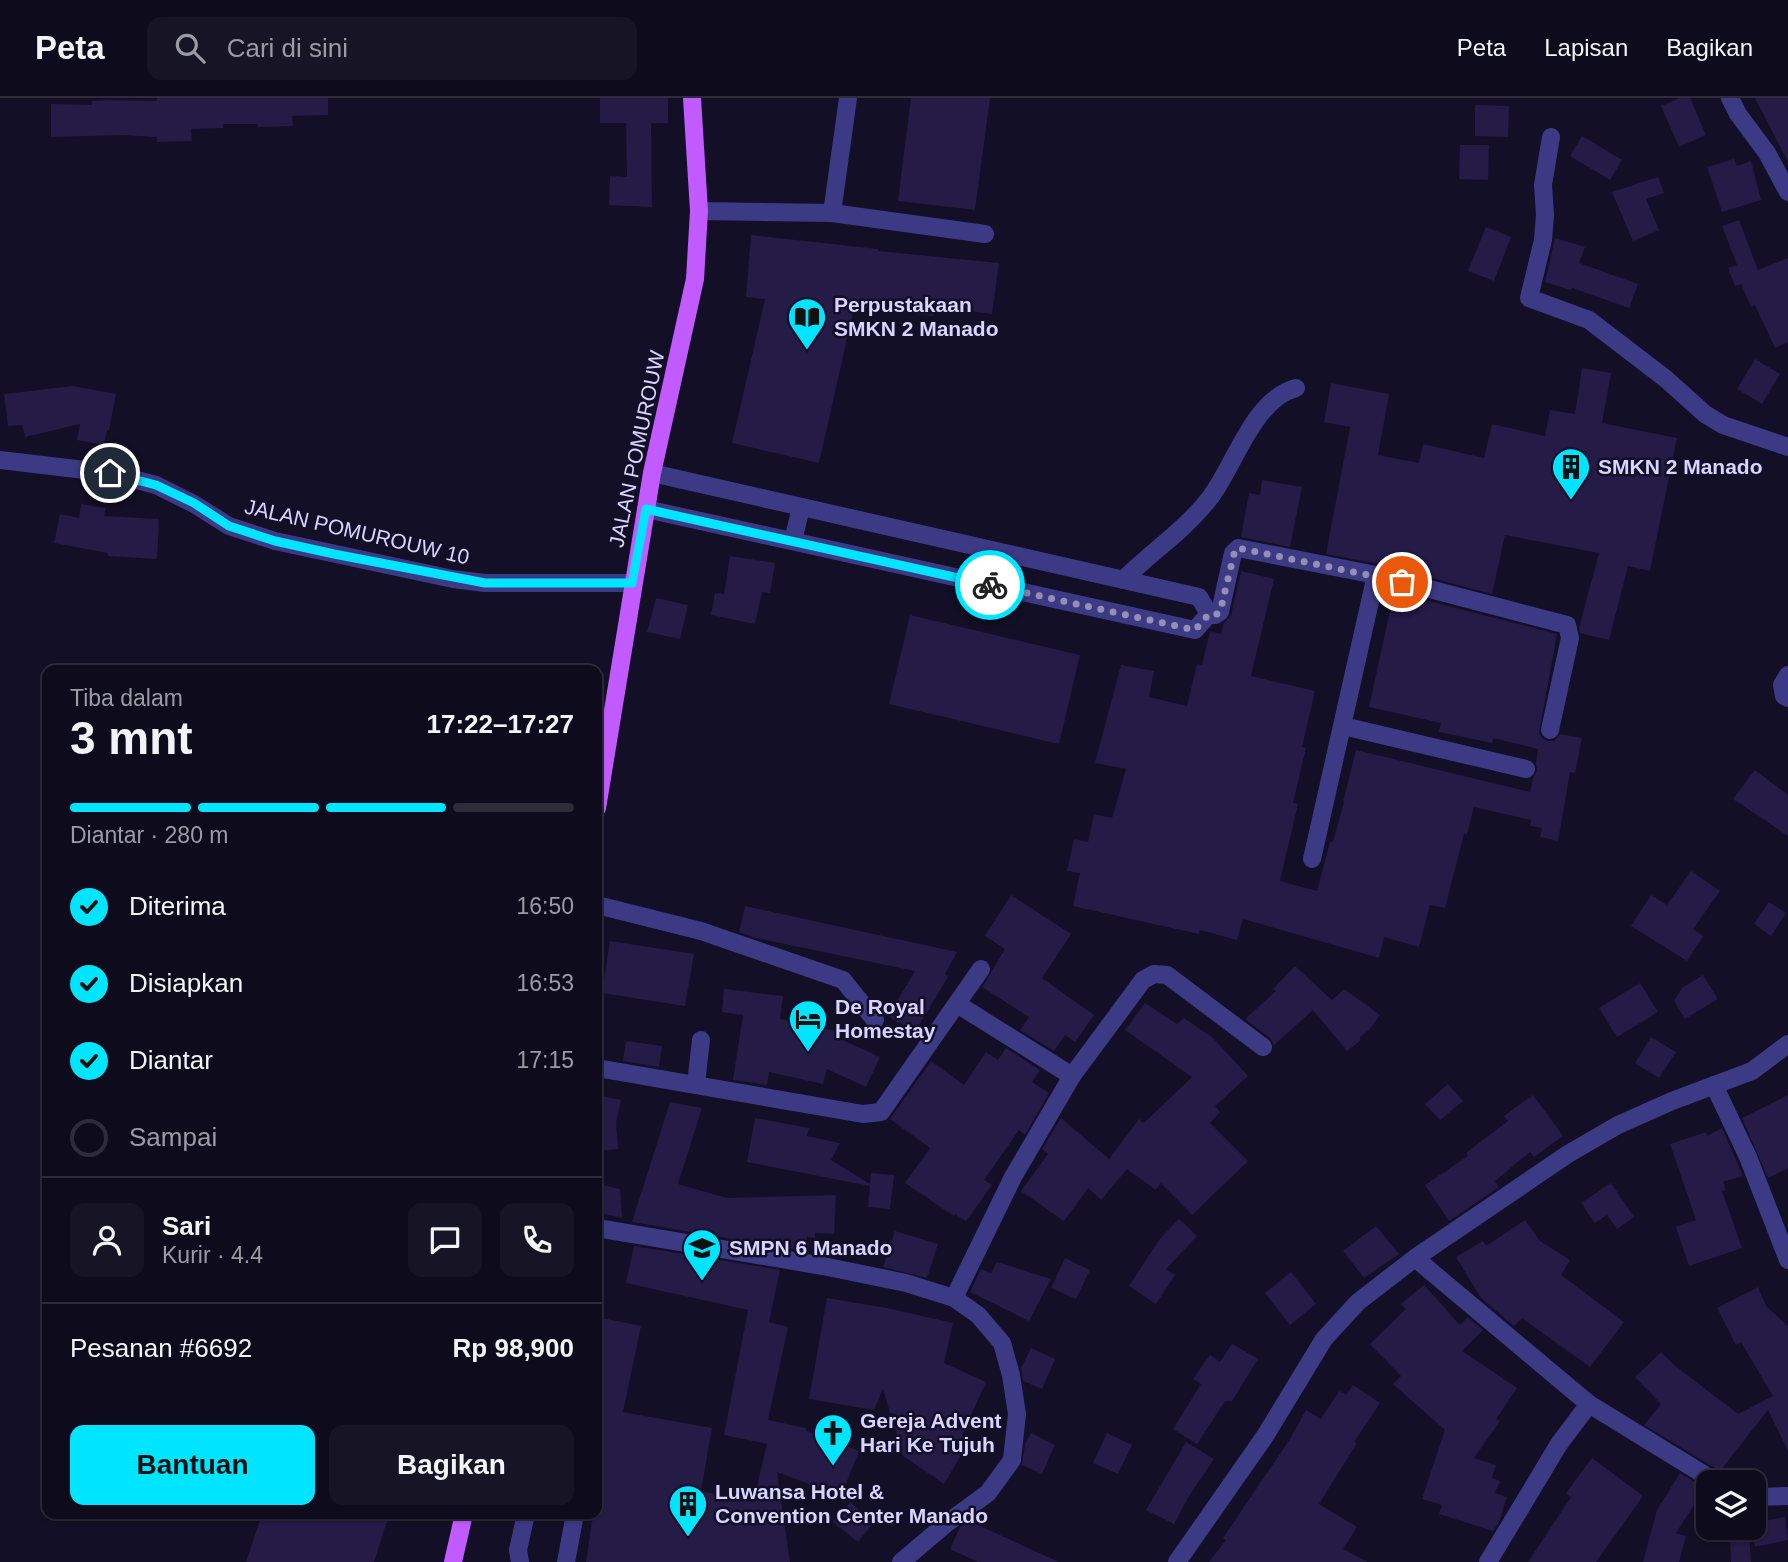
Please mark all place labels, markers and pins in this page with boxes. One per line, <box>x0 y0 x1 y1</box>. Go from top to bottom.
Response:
place label: Perpustakaan SMKN 2 Manado <box>834 293 999 340</box>
library icon: Perpustakaan SMKN 2 Manado <box>786 296 828 351</box>
pin <box>80 443 140 503</box>
building icon: SMKN 2 Manado <box>1550 446 1592 501</box>
place label: SMKN 2 Manado <box>1598 455 1763 478</box>
pin <box>1372 552 1432 612</box>
place label: De Royal Homestay <box>835 995 936 1042</box>
hotel icon: De Royal Homestay <box>787 998 829 1053</box>
school or university icon: SMPN 6 Manado <box>681 1227 723 1282</box>
place label: SMPN 6 Manado <box>729 1236 892 1259</box>
place label: Gereja Advent Hari Ke Tujuh <box>860 1409 1002 1456</box>
church icon: Gereja Advent Hari Ke Tujuh <box>812 1412 854 1467</box>
place label: Luwansa Hotel & Convention Center Manado <box>715 1480 988 1527</box>
building icon: Luwansa Hotel & Convention Center Manado <box>667 1483 709 1538</box>

